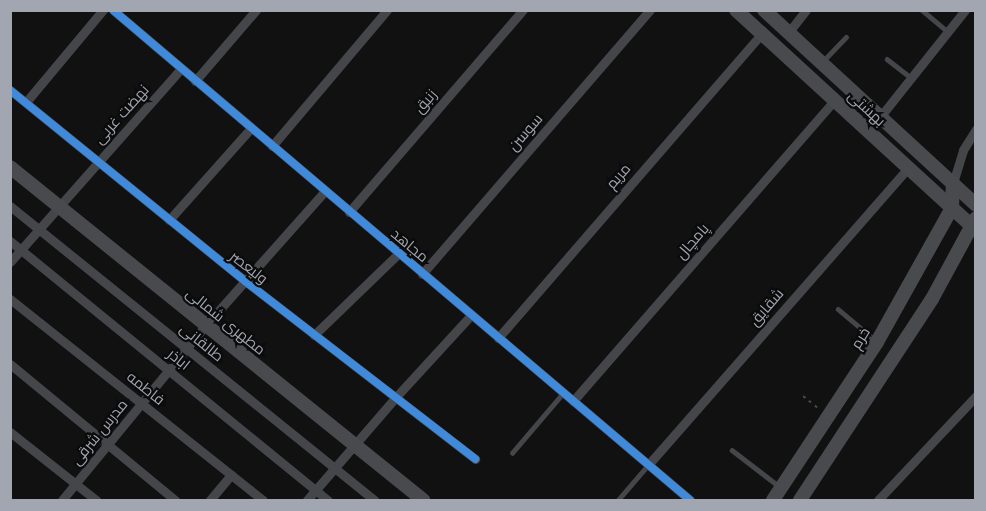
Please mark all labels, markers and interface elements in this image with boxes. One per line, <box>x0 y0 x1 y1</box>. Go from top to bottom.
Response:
street label: نهضت غربی <box>90 81 152 147</box>
street label: زنبق <box>410 85 440 117</box>
street label: بهشتی <box>845 86 889 130</box>
street label: سوسن <box>504 110 546 154</box>
street label: مریم <box>602 160 634 192</box>
street label: پامچال <box>672 219 712 263</box>
street label: مجاهد <box>388 224 432 266</box>
street label: ولیعصر <box>227 247 271 287</box>
street label: مطهری شمالی <box>183 284 269 358</box>
street label: شقایق <box>745 285 787 329</box>
street label: طالقانی <box>177 319 227 365</box>
street label: خرم <box>846 324 874 352</box>
street label: اباذر <box>164 345 194 373</box>
street label: فاطمه <box>123 367 169 409</box>
street label: مدرس شرقی <box>67 395 131 469</box>

